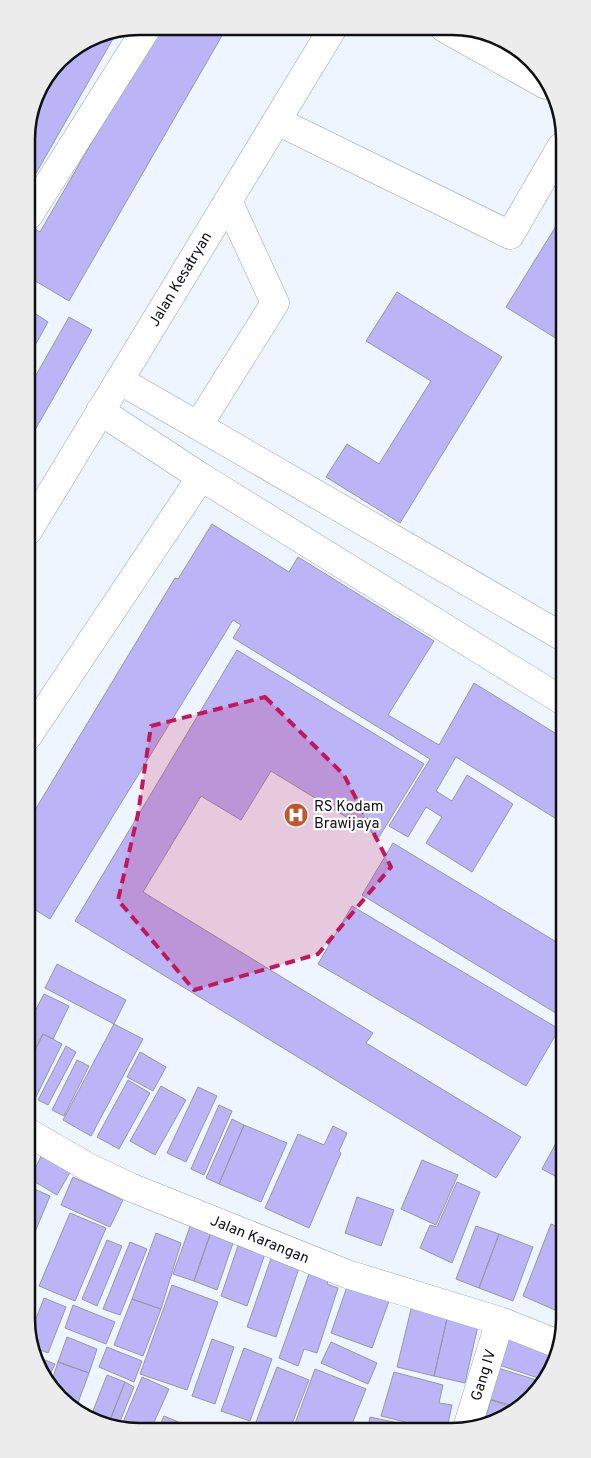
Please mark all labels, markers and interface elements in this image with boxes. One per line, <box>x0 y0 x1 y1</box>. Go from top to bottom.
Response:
street label: Jalan Kesatryan <box>146 229 217 331</box>
place label: RS Kodam Brawijaya <box>314 798 384 834</box>
hospital icon: RS Kodam Brawijaya <box>283 802 309 828</box>
street label: Jalan Karangan <box>207 1212 312 1269</box>
street label: Gang IV <box>468 1347 501 1404</box>

